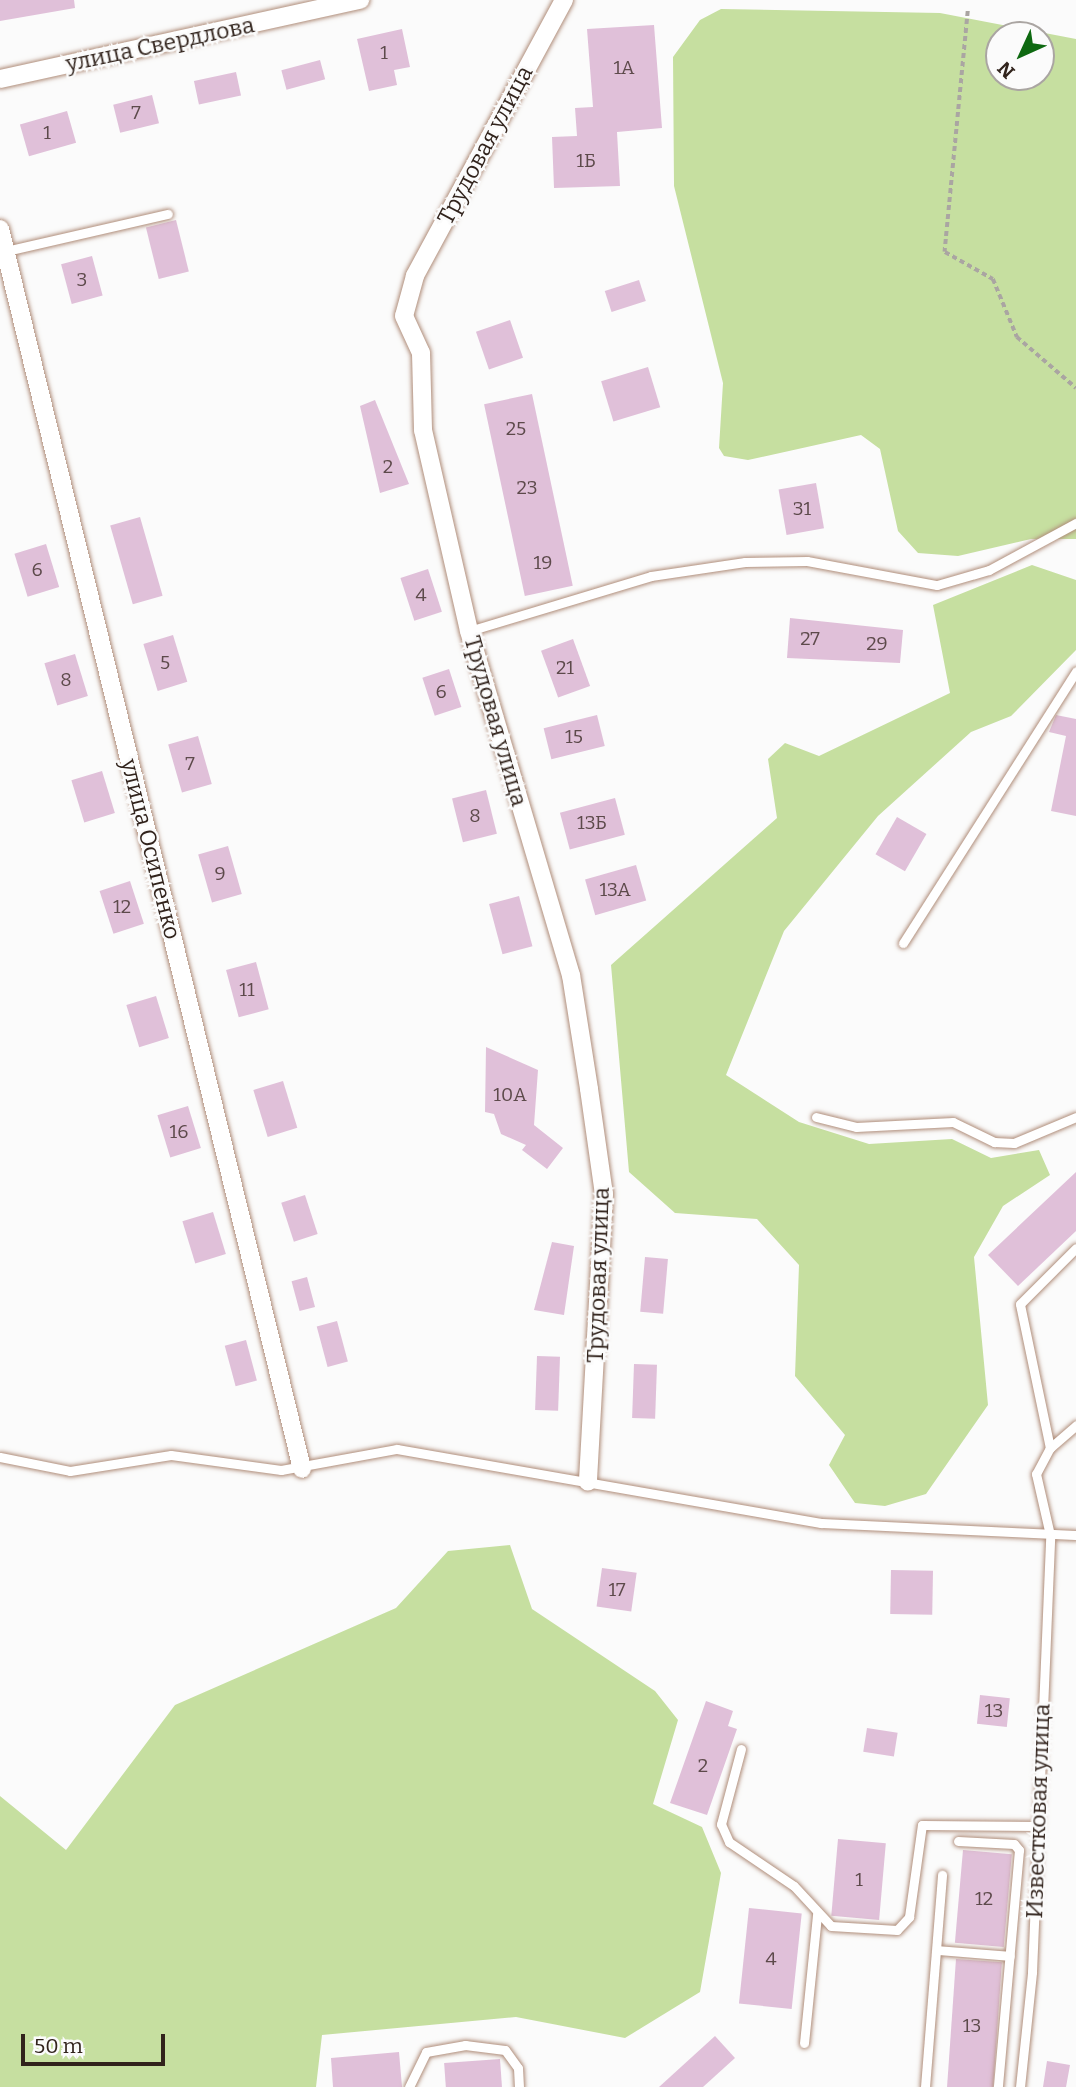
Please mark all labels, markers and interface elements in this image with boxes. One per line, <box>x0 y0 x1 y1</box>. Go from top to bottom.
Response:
street label: улица Свердлова <box>63 11 257 77</box>
north arrow <box>985 21 1055 91</box>
house number: 1 <box>380 42 388 64</box>
text: N <box>993 56 1020 83</box>
house number: 1А <box>613 57 635 79</box>
street label: Трудовая улица <box>432 61 538 229</box>
house number: 7 <box>131 102 141 124</box>
house number: 1 <box>43 122 51 144</box>
house number: 1Б <box>576 150 596 172</box>
house number: 3 <box>77 269 87 291</box>
house number: 25 <box>506 418 526 440</box>
house number: 2 <box>383 456 393 478</box>
house number: 23 <box>516 477 538 499</box>
house number: 31 <box>793 498 811 520</box>
house number: 19 <box>534 552 552 574</box>
house number: 6 <box>31 559 43 581</box>
house number: 4 <box>415 584 427 606</box>
house number: 27 <box>800 628 820 650</box>
street label: Трудовая улица <box>459 633 533 809</box>
house number: 29 <box>866 633 888 655</box>
house number: 5 <box>160 652 170 674</box>
house number: 21 <box>556 657 574 679</box>
house number: 8 <box>60 669 72 691</box>
house number: 6 <box>435 681 447 703</box>
house number: 15 <box>565 726 583 748</box>
house number: 7 <box>185 753 195 775</box>
street label: улица Осипенко <box>115 756 187 942</box>
house number: 8 <box>469 805 481 827</box>
house number: 13Б <box>577 812 607 834</box>
house number: 9 <box>214 863 226 885</box>
house number: 13А <box>599 879 631 901</box>
house number: 12 <box>113 896 131 918</box>
house number: 11 <box>239 979 255 1001</box>
house number: 10А <box>493 1084 527 1106</box>
house number: 16 <box>170 1121 188 1143</box>
street label: Трудовая улица <box>581 1187 615 1363</box>
house number: 17 <box>608 1579 626 1601</box>
house number: 13 <box>985 1700 1003 1722</box>
street label: Известковая улица <box>1020 1703 1056 1919</box>
house number: 2 <box>698 1755 708 1777</box>
house number: 1 <box>855 1869 863 1891</box>
house number: 12 <box>975 1888 993 1910</box>
house number: 4 <box>765 1948 777 1970</box>
house number: 13 <box>963 2015 981 2037</box>
scale bar <box>24 2021 168 2064</box>
text: 50 m <box>34 2033 83 2059</box>

